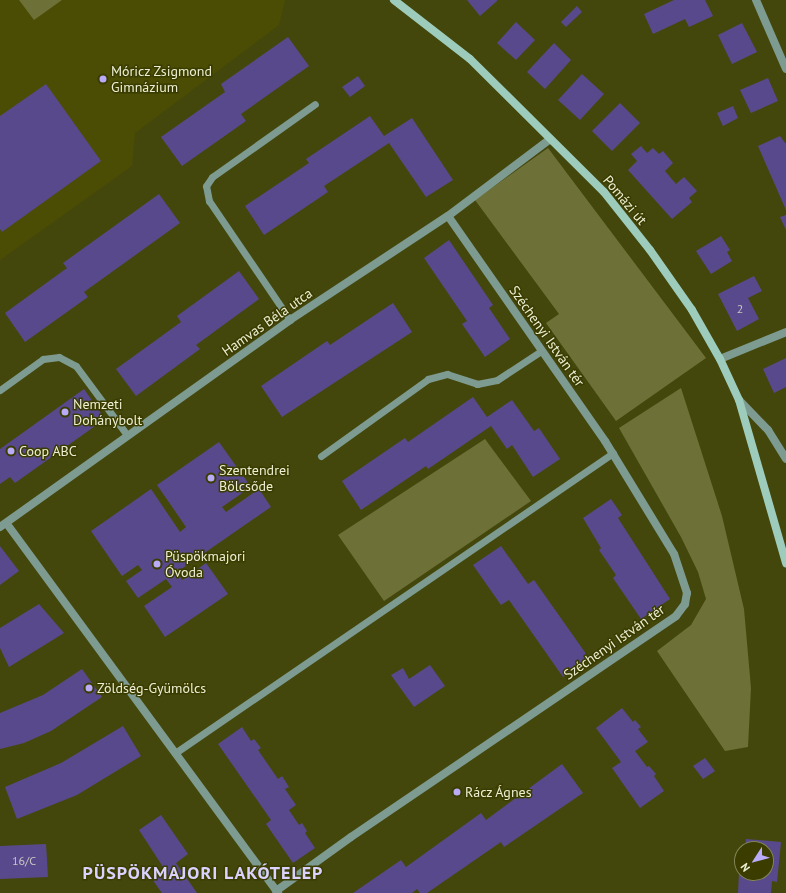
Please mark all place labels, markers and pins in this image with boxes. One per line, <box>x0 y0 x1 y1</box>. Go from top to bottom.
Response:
place label: Móricz Zsigmond Gimnázium <box>111 63 213 96</box>
marker: Móricz Zsigmond Gimnázium <box>98 74 108 84</box>
place label: Nemzeti Dohánybolt <box>73 396 142 428</box>
marker: Nemzeti Dohánybolt <box>60 407 70 417</box>
place label: Coop ABC <box>19 443 77 459</box>
marker: Coop ABC <box>6 446 16 456</box>
place label: Szentendrei Bölcsőde <box>219 462 290 494</box>
marker: Szentendrei Bölcsőde <box>206 473 216 483</box>
place label: Püspökmajori Óvoda <box>165 548 246 580</box>
marker: Püspökmajori Óvoda <box>152 559 162 569</box>
place label: Zöldség-Gyümölcs <box>97 680 206 696</box>
marker: Zöldség-Gyümölcs <box>84 683 94 693</box>
place label: Rácz Ágnes <box>465 784 532 800</box>
marker: Rácz Ágnes <box>452 787 462 797</box>

